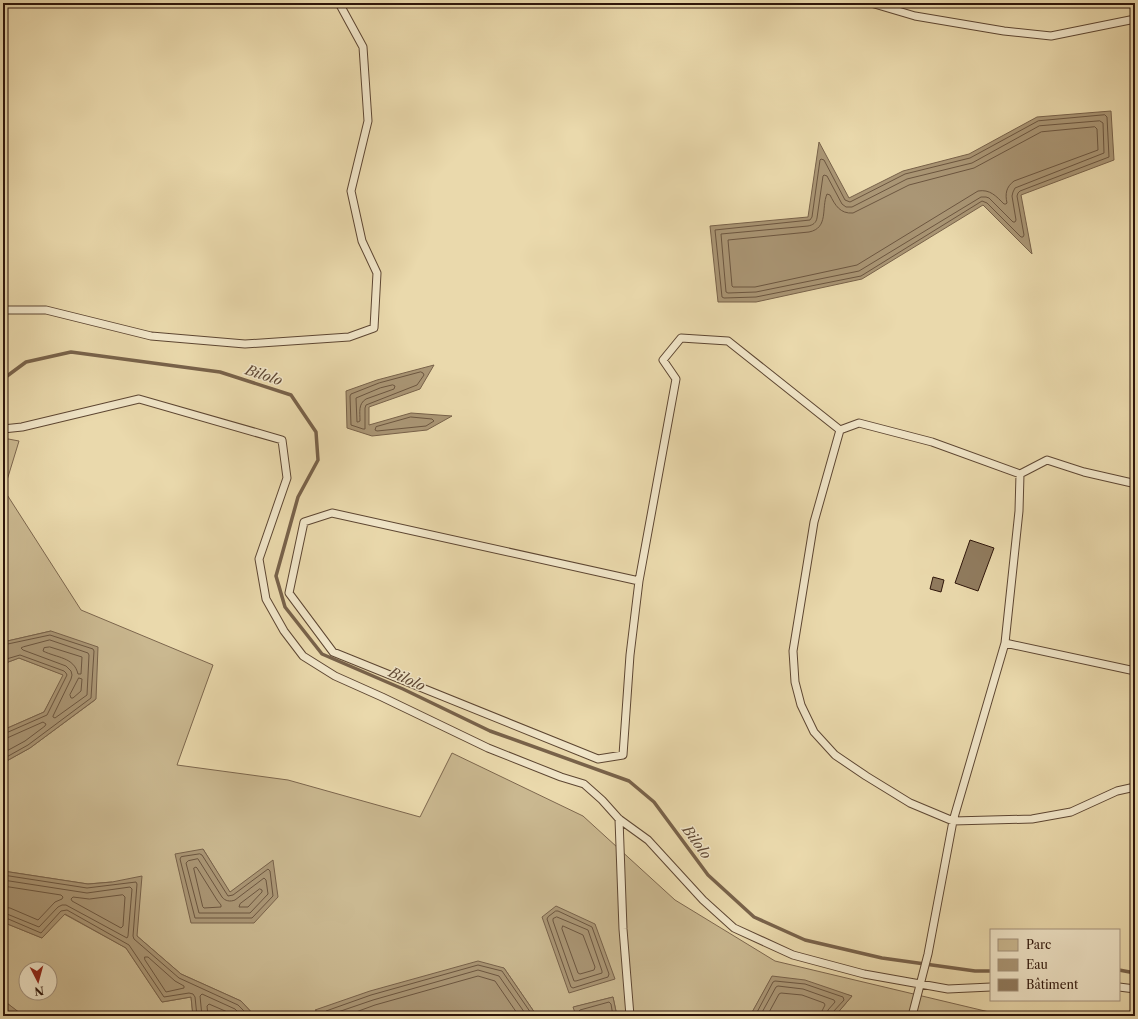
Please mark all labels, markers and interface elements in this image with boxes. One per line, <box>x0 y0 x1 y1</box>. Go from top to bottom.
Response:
water label: Bilolo <box>242 360 285 389</box>
water label: Bilolo <box>385 663 428 695</box>
water label: Bilolo <box>678 821 716 863</box>
legend <box>990 929 1120 1001</box>
text: Parc <box>1026 937 1051 952</box>
text: Eau <box>1026 957 1049 972</box>
north arrow <box>18 961 58 1001</box>
text: Bâtiment <box>1026 977 1079 992</box>
text: N <box>33 983 45 998</box>

